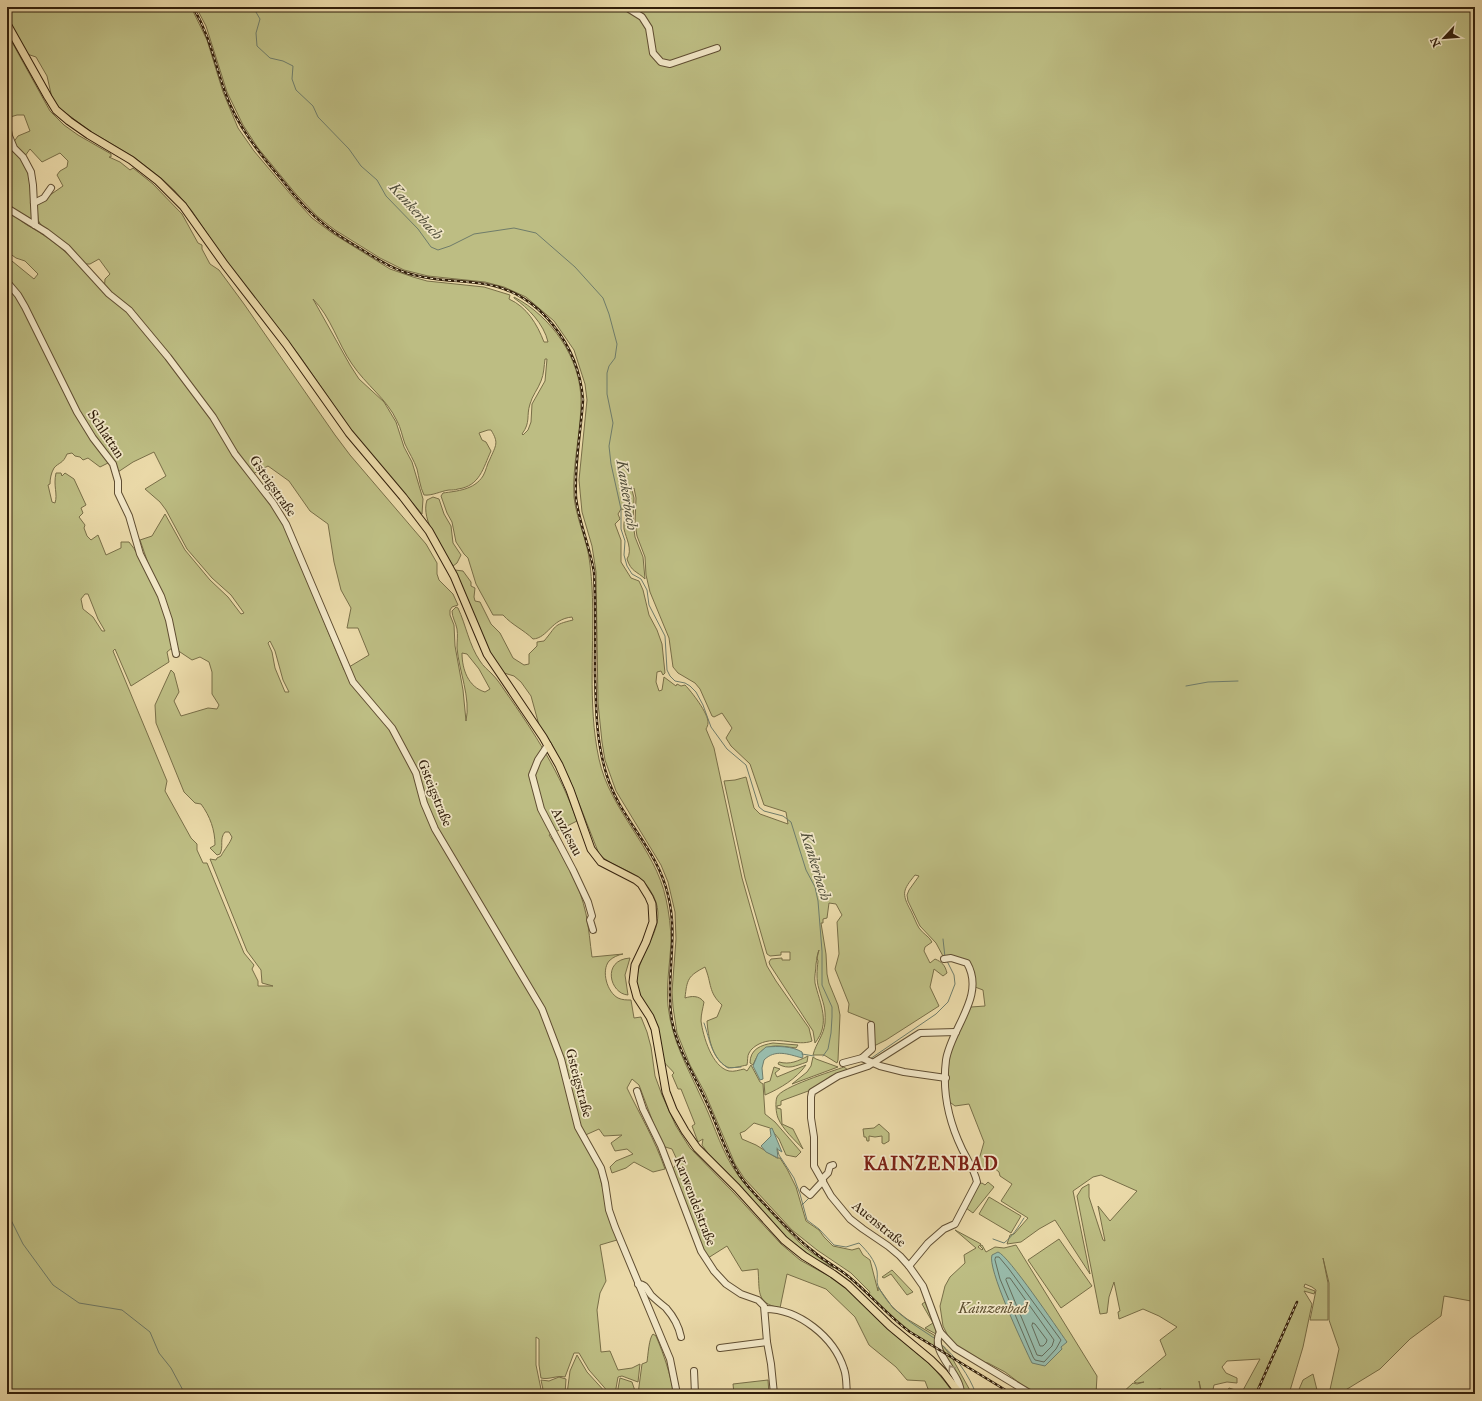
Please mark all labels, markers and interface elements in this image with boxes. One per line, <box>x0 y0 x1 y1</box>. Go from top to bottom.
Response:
north arrow <box>1424 18 1464 58</box>
text: N <box>1427 35 1443 49</box>
water label: Kankerbach <box>385 178 447 244</box>
street label: Schlattan <box>84 407 129 462</box>
street label: Gsteigstraße <box>246 452 300 520</box>
water label: Kankerbach <box>612 458 642 532</box>
street label: Gsteigstraße <box>414 757 456 829</box>
street label: Anzlesau <box>547 804 587 859</box>
water label: Kankerbach <box>797 828 835 903</box>
street label: Gsteigstraße <box>562 1047 596 1120</box>
district label: KAINZENBAD <box>863 1153 999 1175</box>
street label: Karwendelstraße <box>670 1154 720 1248</box>
street label: Auenstraße <box>848 1196 910 1251</box>
park label: Kainzenbad <box>957 1300 1029 1317</box>
one-way arrow <box>948 1365 955 1372</box>

